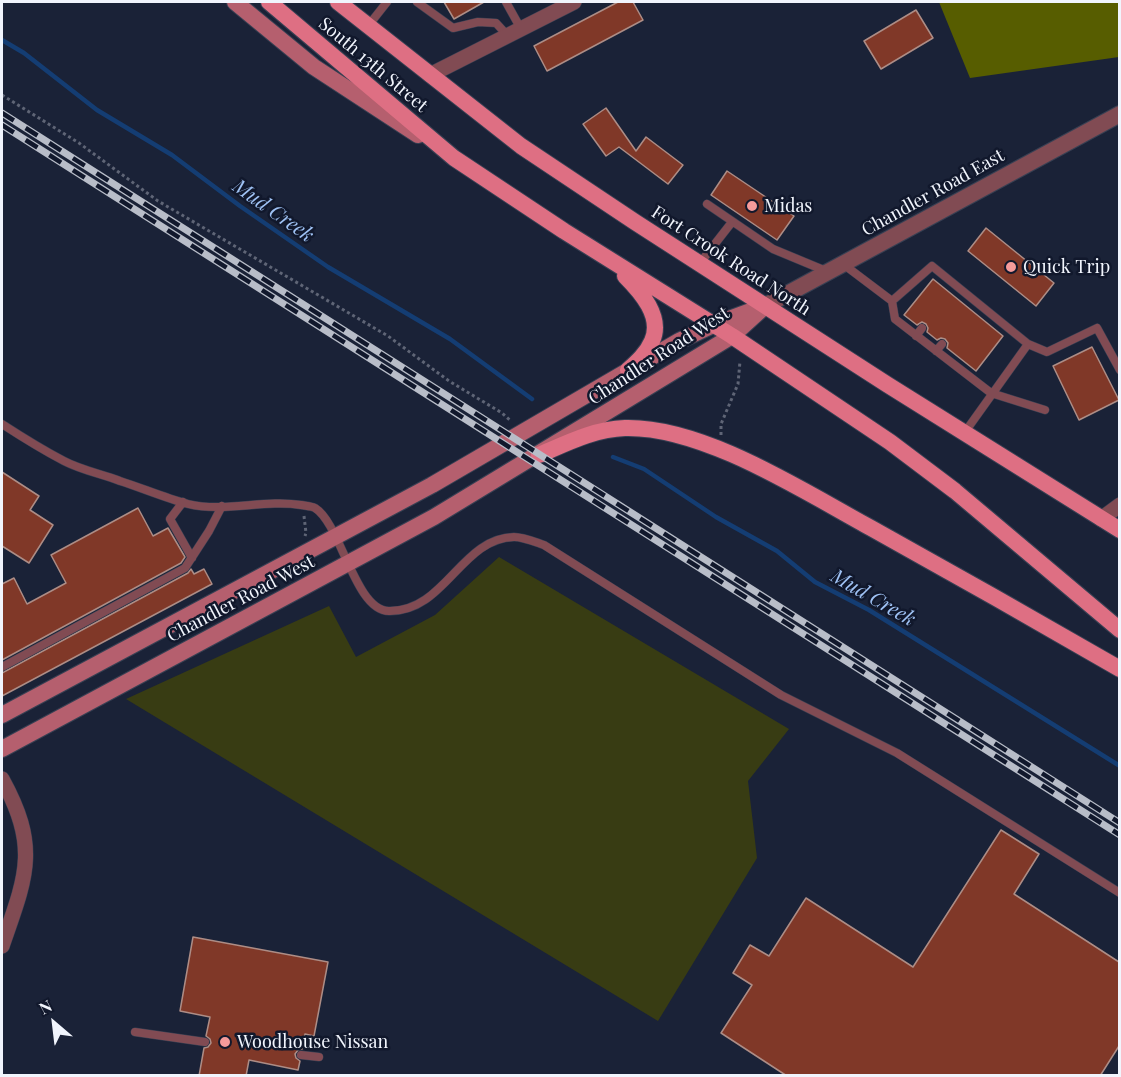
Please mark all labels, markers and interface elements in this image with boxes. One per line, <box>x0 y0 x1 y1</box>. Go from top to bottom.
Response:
street label: South 13th Street <box>314 13 432 117</box>
street label: Chandler Road East <box>858 145 1008 241</box>
water label: Mud Creek <box>228 174 318 248</box>
place label: Midas <box>764 195 812 217</box>
marker: Midas <box>745 199 759 213</box>
street label: Fort Crook Road North <box>647 202 815 320</box>
place label: Quick Trip <box>1023 256 1110 278</box>
marker: Quick Trip <box>1004 260 1018 274</box>
street label: Chandler Road West <box>584 302 734 410</box>
street label: Chandler Road West <box>164 551 318 647</box>
water label: Mud Creek <box>827 564 919 632</box>
north arrow <box>24 993 84 1053</box>
text: N <box>35 995 55 1019</box>
place label: Woodhouse Nissan <box>237 1031 388 1053</box>
marker: Woodhouse Nissan <box>218 1035 232 1049</box>

